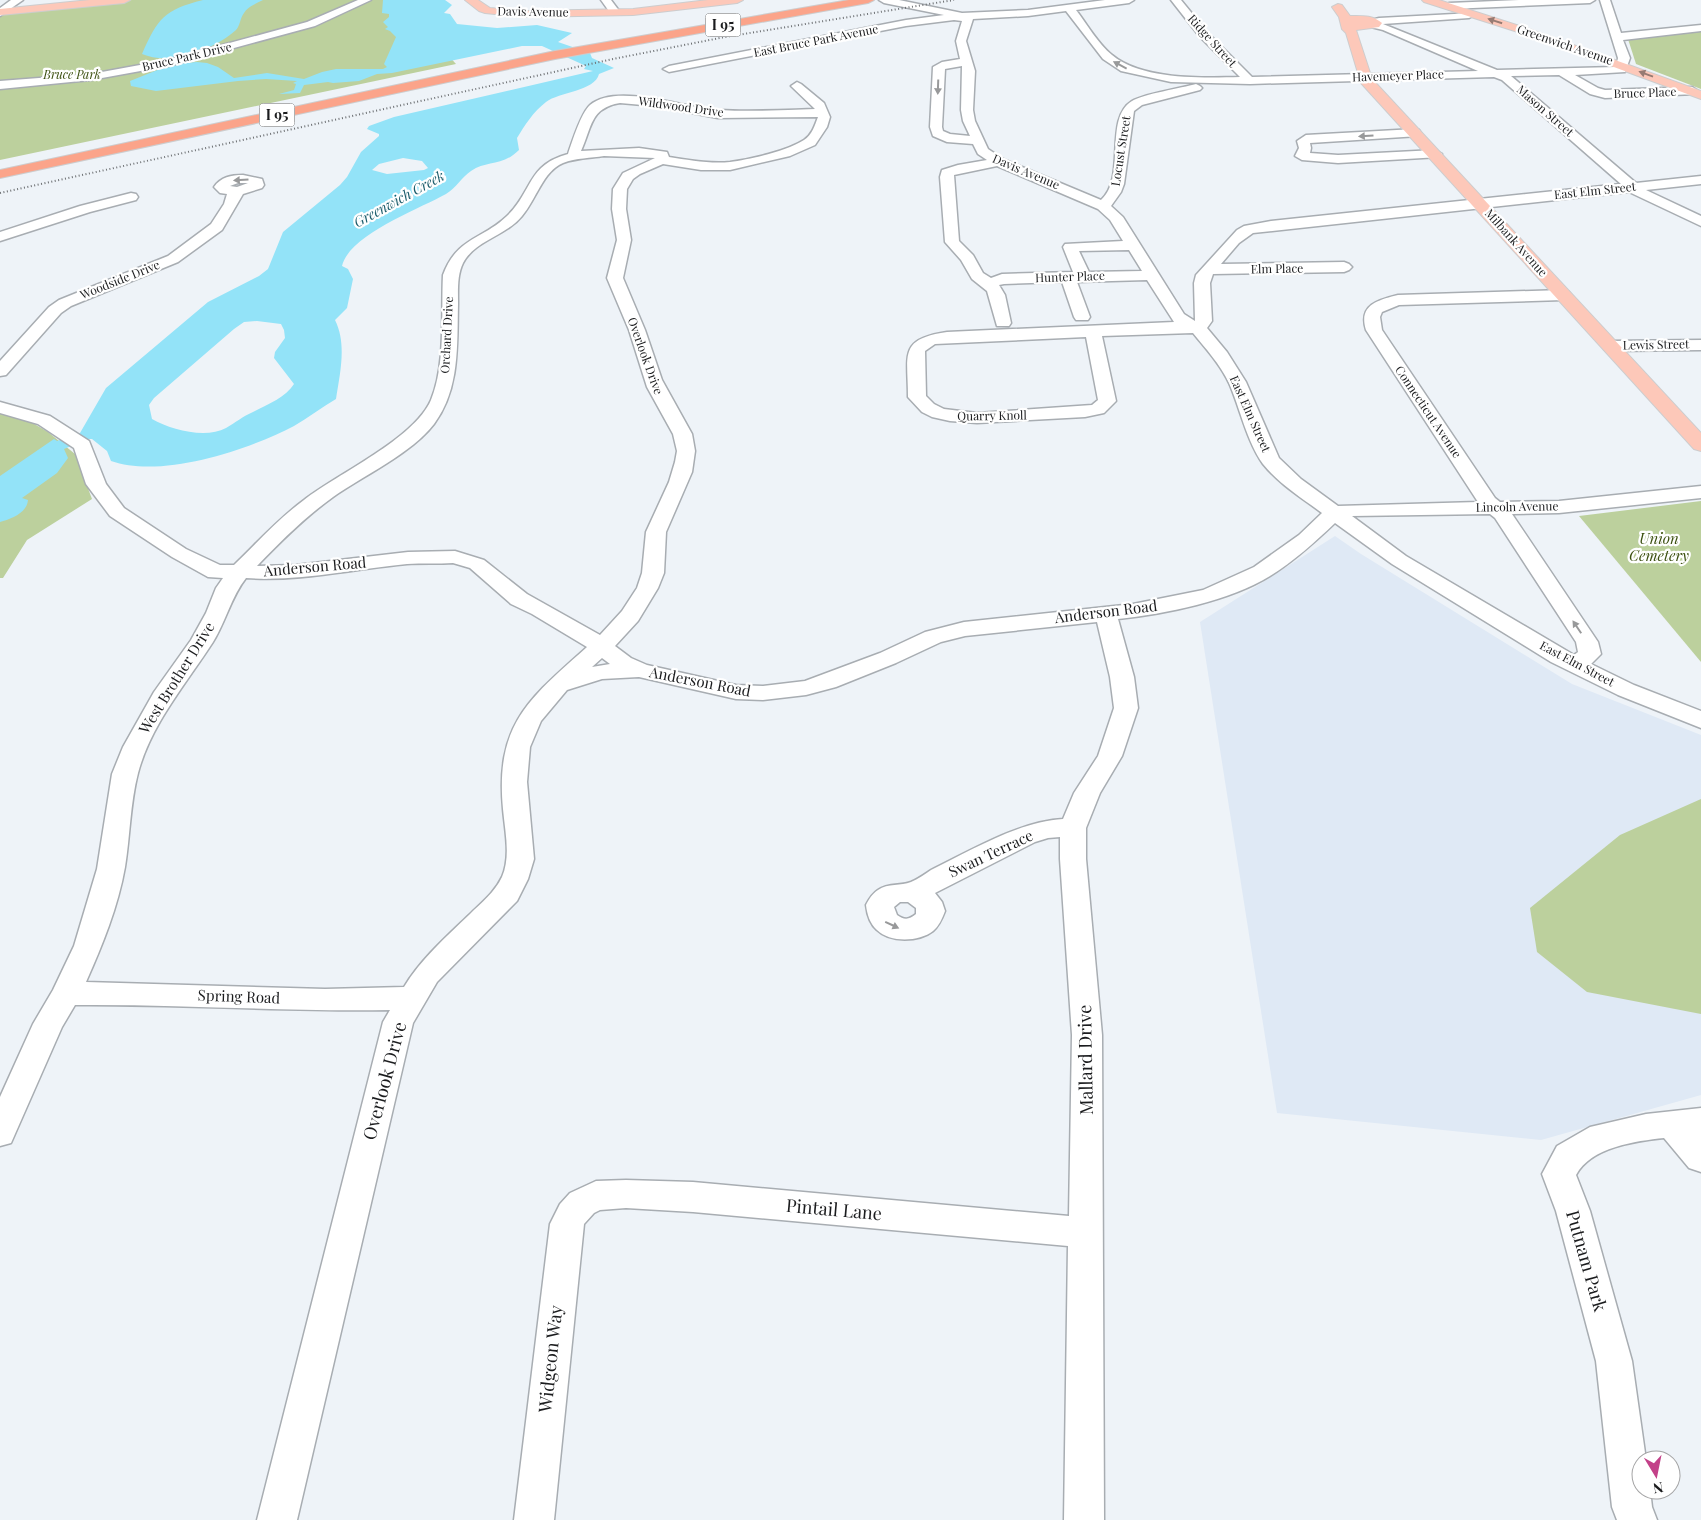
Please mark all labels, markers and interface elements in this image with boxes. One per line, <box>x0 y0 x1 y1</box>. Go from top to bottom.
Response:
street label: Davis Avenue <box>497 2 569 20</box>
street label: Ridge Street <box>1185 11 1241 71</box>
road number: I 95 <box>706 14 740 36</box>
one-way arrow <box>1487 17 1502 24</box>
street label: East Bruce Park Avenue <box>752 20 880 60</box>
street label: Greenwich Avenue <box>1515 20 1615 68</box>
street label: Bruce Park Drive <box>140 38 233 74</box>
one-way arrow <box>1112 61 1127 69</box>
street label: Havemeyer Place <box>1352 65 1444 85</box>
park label: Bruce Park <box>42 66 101 82</box>
one-way arrow <box>1638 70 1653 78</box>
one-way arrow <box>933 79 941 95</box>
street label: Mason Street <box>1514 81 1578 140</box>
street label: Bruce Place <box>1613 83 1677 101</box>
street label: Wildwood Drive <box>636 92 725 120</box>
road number: I 95 <box>260 104 294 126</box>
street label: Locust Street <box>1107 114 1134 187</box>
one-way arrow <box>1358 133 1374 141</box>
street label: Davis Avenue <box>990 150 1062 192</box>
water label: Greenwich Creek <box>350 166 447 231</box>
one-way arrow <box>233 176 249 184</box>
street label: East Elm Street <box>1553 178 1637 202</box>
street label: Milbank Avenue <box>1482 205 1551 280</box>
street label: Woodside Drive <box>77 256 162 303</box>
street label: Elm Place <box>1251 260 1303 276</box>
street label: Hunter Place <box>1035 267 1105 285</box>
street label: Orchard Drive <box>436 296 456 374</box>
street label: Overlook Drive <box>625 315 667 396</box>
street label: Lewis Street <box>1623 335 1690 353</box>
street label: Connecticut Avenue <box>1392 362 1466 461</box>
street label: East Elm Street <box>1227 373 1275 455</box>
street label: Quarry Knoll <box>957 406 1027 424</box>
street label: Lincoln Avenue <box>1475 497 1559 515</box>
park label: Union Cemetery <box>1629 528 1689 565</box>
street label: Anderson Road <box>262 552 367 581</box>
street label: Anderson Road <box>1052 595 1159 627</box>
street label: West Brother Drive <box>133 618 219 738</box>
one-way arrow <box>1572 620 1582 634</box>
street label: East Elm Street <box>1537 637 1618 690</box>
street label: Anderson Road <box>647 661 753 701</box>
street label: Swan Terrace <box>945 825 1036 881</box>
one-way arrow <box>885 922 899 930</box>
street label: Spring Road <box>197 985 281 1007</box>
street label: Mallard Drive <box>1072 1005 1098 1115</box>
street label: Overlook Drive <box>357 1019 411 1143</box>
street label: Pintail Lane <box>785 1193 883 1225</box>
street label: Putnam Park <box>1561 1207 1613 1314</box>
street label: Widgeon Way <box>532 1304 568 1415</box>
north arrow <box>1631 1450 1681 1500</box>
text: N <box>1652 1478 1665 1499</box>

